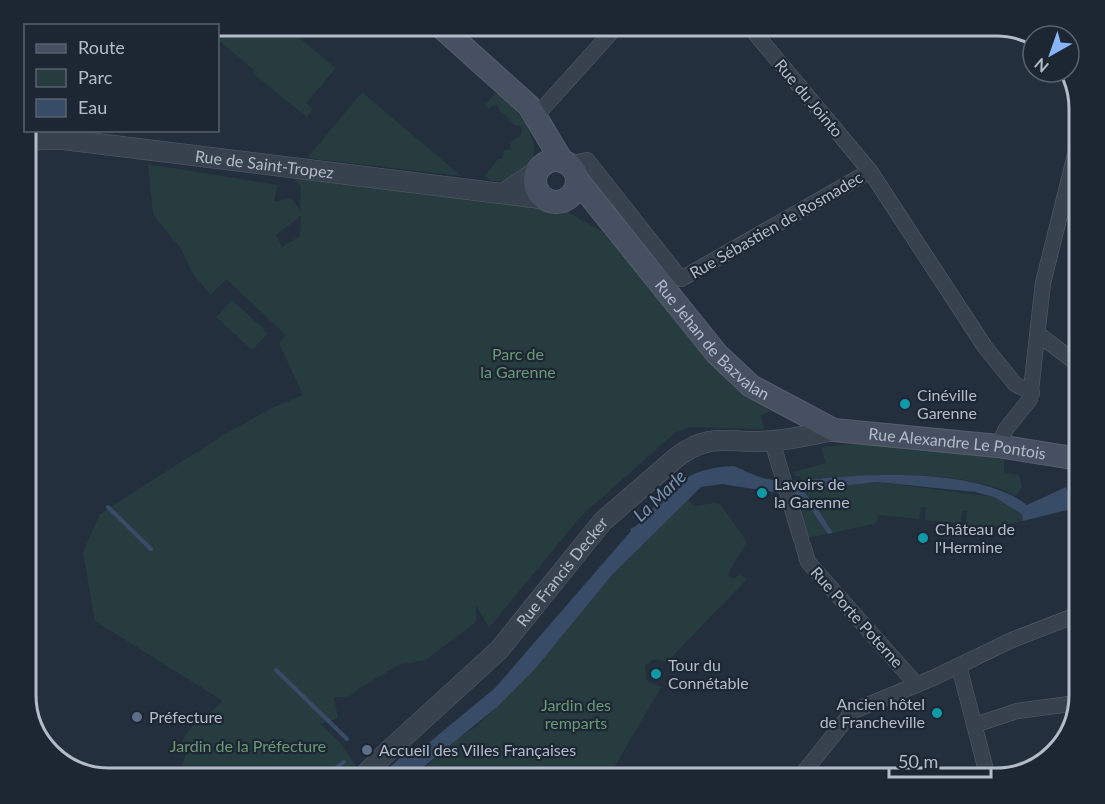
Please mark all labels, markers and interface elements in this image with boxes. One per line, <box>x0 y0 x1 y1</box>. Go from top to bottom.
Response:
legend <box>24 24 219 132</box>
north arrow <box>1021 24 1081 84</box>
text: Route <box>78 36 125 58</box>
street label: Rue du Jointo <box>771 55 847 140</box>
text: N <box>1030 55 1052 77</box>
text: Parc <box>78 66 113 88</box>
text: Eau <box>78 96 107 118</box>
street label: Rue de Saint-Tropez <box>194 146 335 182</box>
street label: Rue Sébastien de Rosmadec <box>686 167 866 282</box>
street label: Rue Jehan de Bazvalan <box>652 275 773 403</box>
park label: Parc de la Garenne <box>480 344 556 381</box>
place label: Cinéville Garenne <box>917 385 977 422</box>
marker: Cinéville Garenne <box>898 397 912 411</box>
street label: Rue Alexandre Le Pontois <box>868 423 1047 463</box>
water label: La Marle <box>628 465 690 526</box>
place label: Lavoirs de la Garenne <box>774 474 850 511</box>
marker: Lavoirs de la Garenne <box>755 486 769 500</box>
street label: Rue Francis Decker <box>512 513 611 630</box>
place label: Château de l'Hermine <box>935 519 1015 556</box>
marker: Château de l'Hermine <box>916 531 930 545</box>
street label: Rue Porte Poterne <box>807 562 908 671</box>
place label: Tour du Connétable <box>668 655 749 692</box>
marker: Tour du Connétable <box>649 667 663 681</box>
place label: Ancien hôtel de Francheville <box>820 694 925 731</box>
park label: Jardin des remparts <box>541 695 611 732</box>
marker: Ancien hôtel de Francheville <box>930 706 944 720</box>
place label: Préfecture <box>149 707 222 726</box>
marker: Préfecture <box>130 710 144 724</box>
park label: Jardin de la Préfecture <box>170 736 326 755</box>
place label: Accueil des Villes Françaises <box>379 740 576 759</box>
scale bar <box>889 741 991 779</box>
marker: Accueil des Villes Françaises <box>360 743 374 757</box>
text: 50 m <box>898 750 938 772</box>

